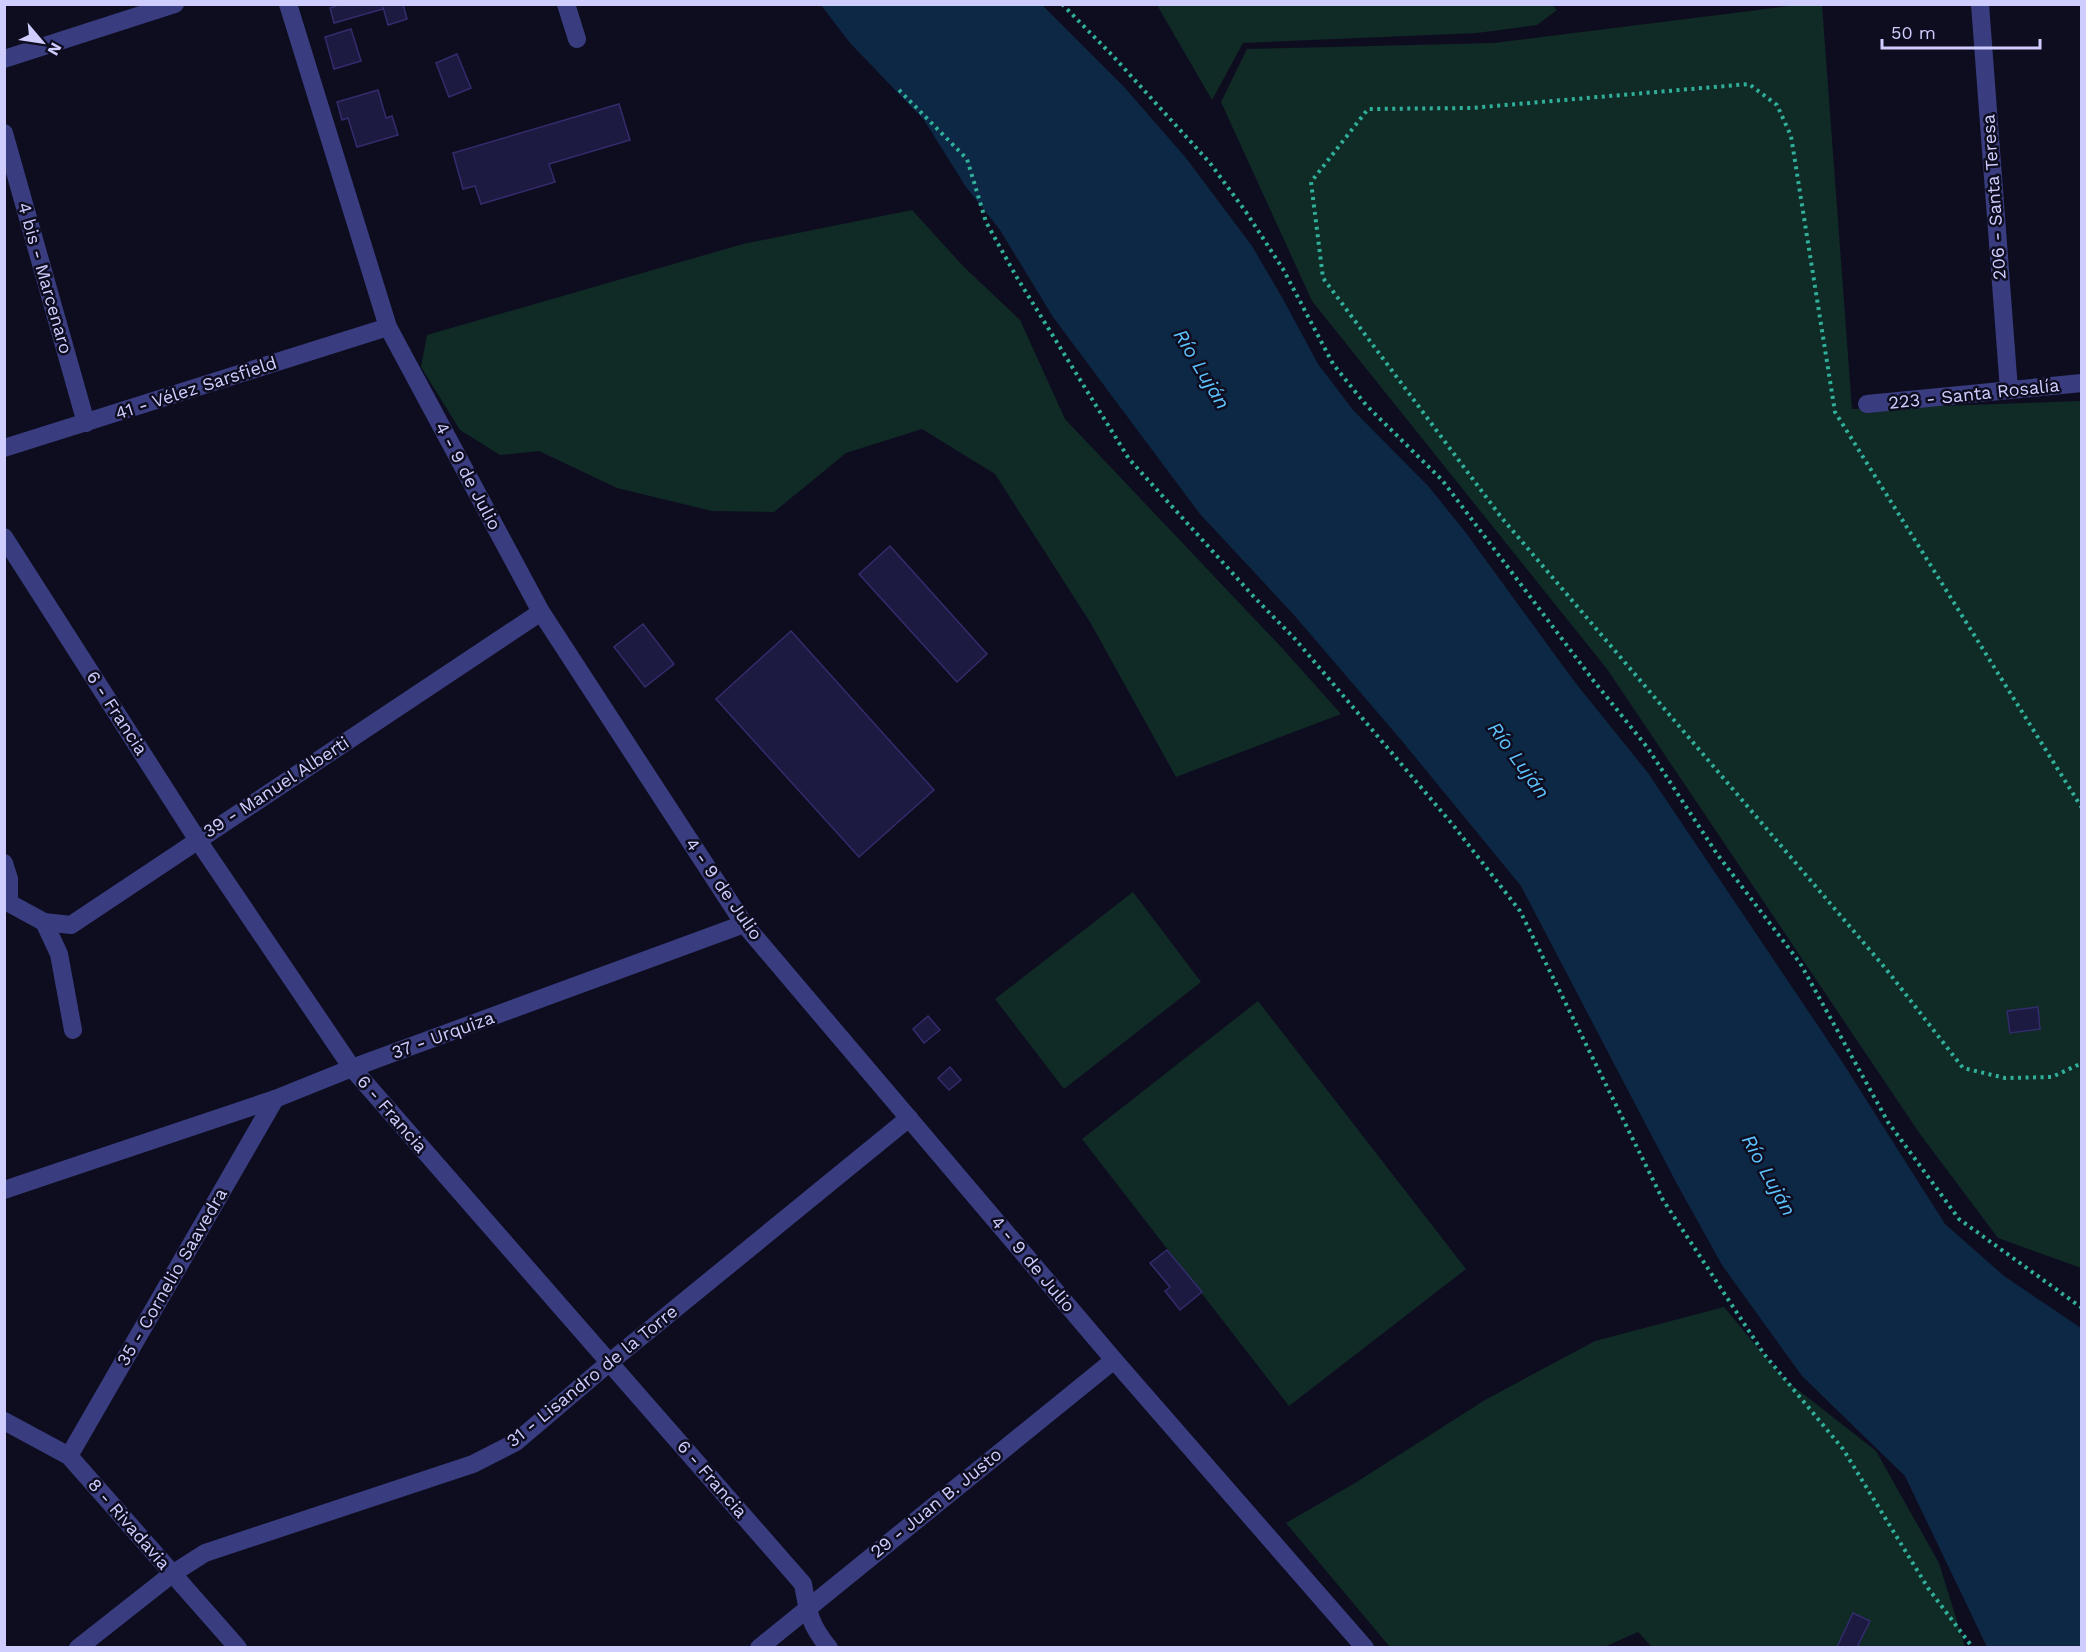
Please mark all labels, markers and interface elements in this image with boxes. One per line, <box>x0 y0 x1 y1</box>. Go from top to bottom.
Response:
north arrow <box>12 12 72 72</box>
scale bar <box>1882 12 2040 50</box>
text: 50 m <box>1891 22 1936 43</box>
text: N <box>43 39 66 59</box>
street label: 206 - Santa Teresa <box>1977 113 2010 281</box>
street label: 4 bis - Marcenaro <box>14 200 77 356</box>
water label: Río Luján <box>1169 325 1235 413</box>
street label: 41 - Vélez Sarsfield <box>112 352 279 424</box>
street label: 223 - Santa Rosalía <box>1888 374 2060 413</box>
street label: 4 - 9 de Julio <box>431 418 506 533</box>
street label: 6 - Francia <box>82 667 152 759</box>
water label: Río Luján <box>1483 717 1555 803</box>
street label: 39 - Manuel Alberti <box>199 732 353 842</box>
street label: 4 - 9 de Julio <box>682 834 767 944</box>
street label: 37 - Urquiza <box>389 1006 497 1063</box>
street label: 6 - Francia <box>353 1071 432 1157</box>
water label: Río Luján <box>1737 1130 1801 1220</box>
street label: 35 - Cornelio Saavedra <box>112 1184 231 1369</box>
street label: 4 - 9 de Julio <box>987 1211 1080 1316</box>
street label: 31 - Lisandro de la Torre <box>502 1300 681 1451</box>
street label: 6 - Francia <box>673 1436 752 1522</box>
street label: 29 - Juan B. Justo <box>866 1443 1005 1562</box>
street label: 8 - Rivadavia <box>84 1474 175 1574</box>

